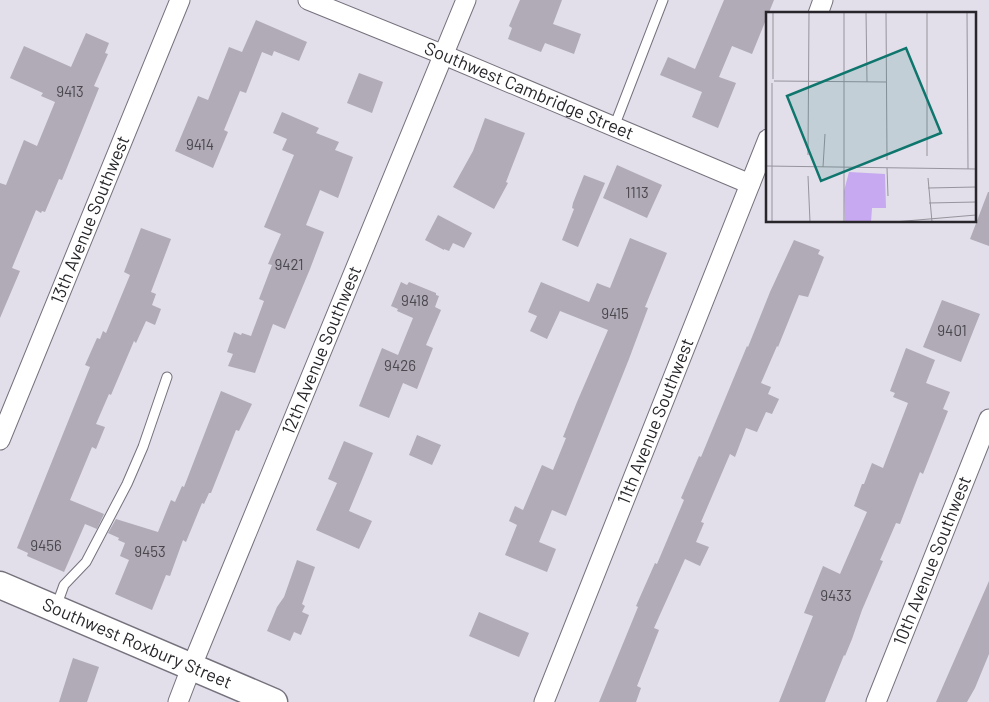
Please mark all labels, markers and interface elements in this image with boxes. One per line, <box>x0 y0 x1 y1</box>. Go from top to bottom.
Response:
inset map <box>766 12 976 222</box>
street label: Southwest Cambridge Street <box>422 36 637 144</box>
house number: 9413 <box>56 82 84 100</box>
street label: 13th Avenue Southwest <box>45 132 133 307</box>
house number: 9414 <box>186 135 214 153</box>
house number: 1113 <box>625 183 649 201</box>
house number: 9421 <box>274 255 304 273</box>
street label: 12th Avenue Southwest <box>276 262 365 437</box>
house number: 9418 <box>401 291 429 309</box>
house number: 9415 <box>601 304 629 322</box>
house number: 9401 <box>937 321 967 339</box>
street label: 11th Avenue Southwest <box>612 335 698 507</box>
house number: 9426 <box>384 356 416 374</box>
street label: 10th Avenue Southwest <box>888 472 975 648</box>
house number: 9456 <box>30 536 62 554</box>
house number: 9453 <box>134 542 166 560</box>
house number: 9433 <box>820 586 852 604</box>
street label: Southwest Roxbury Street <box>39 592 235 693</box>

